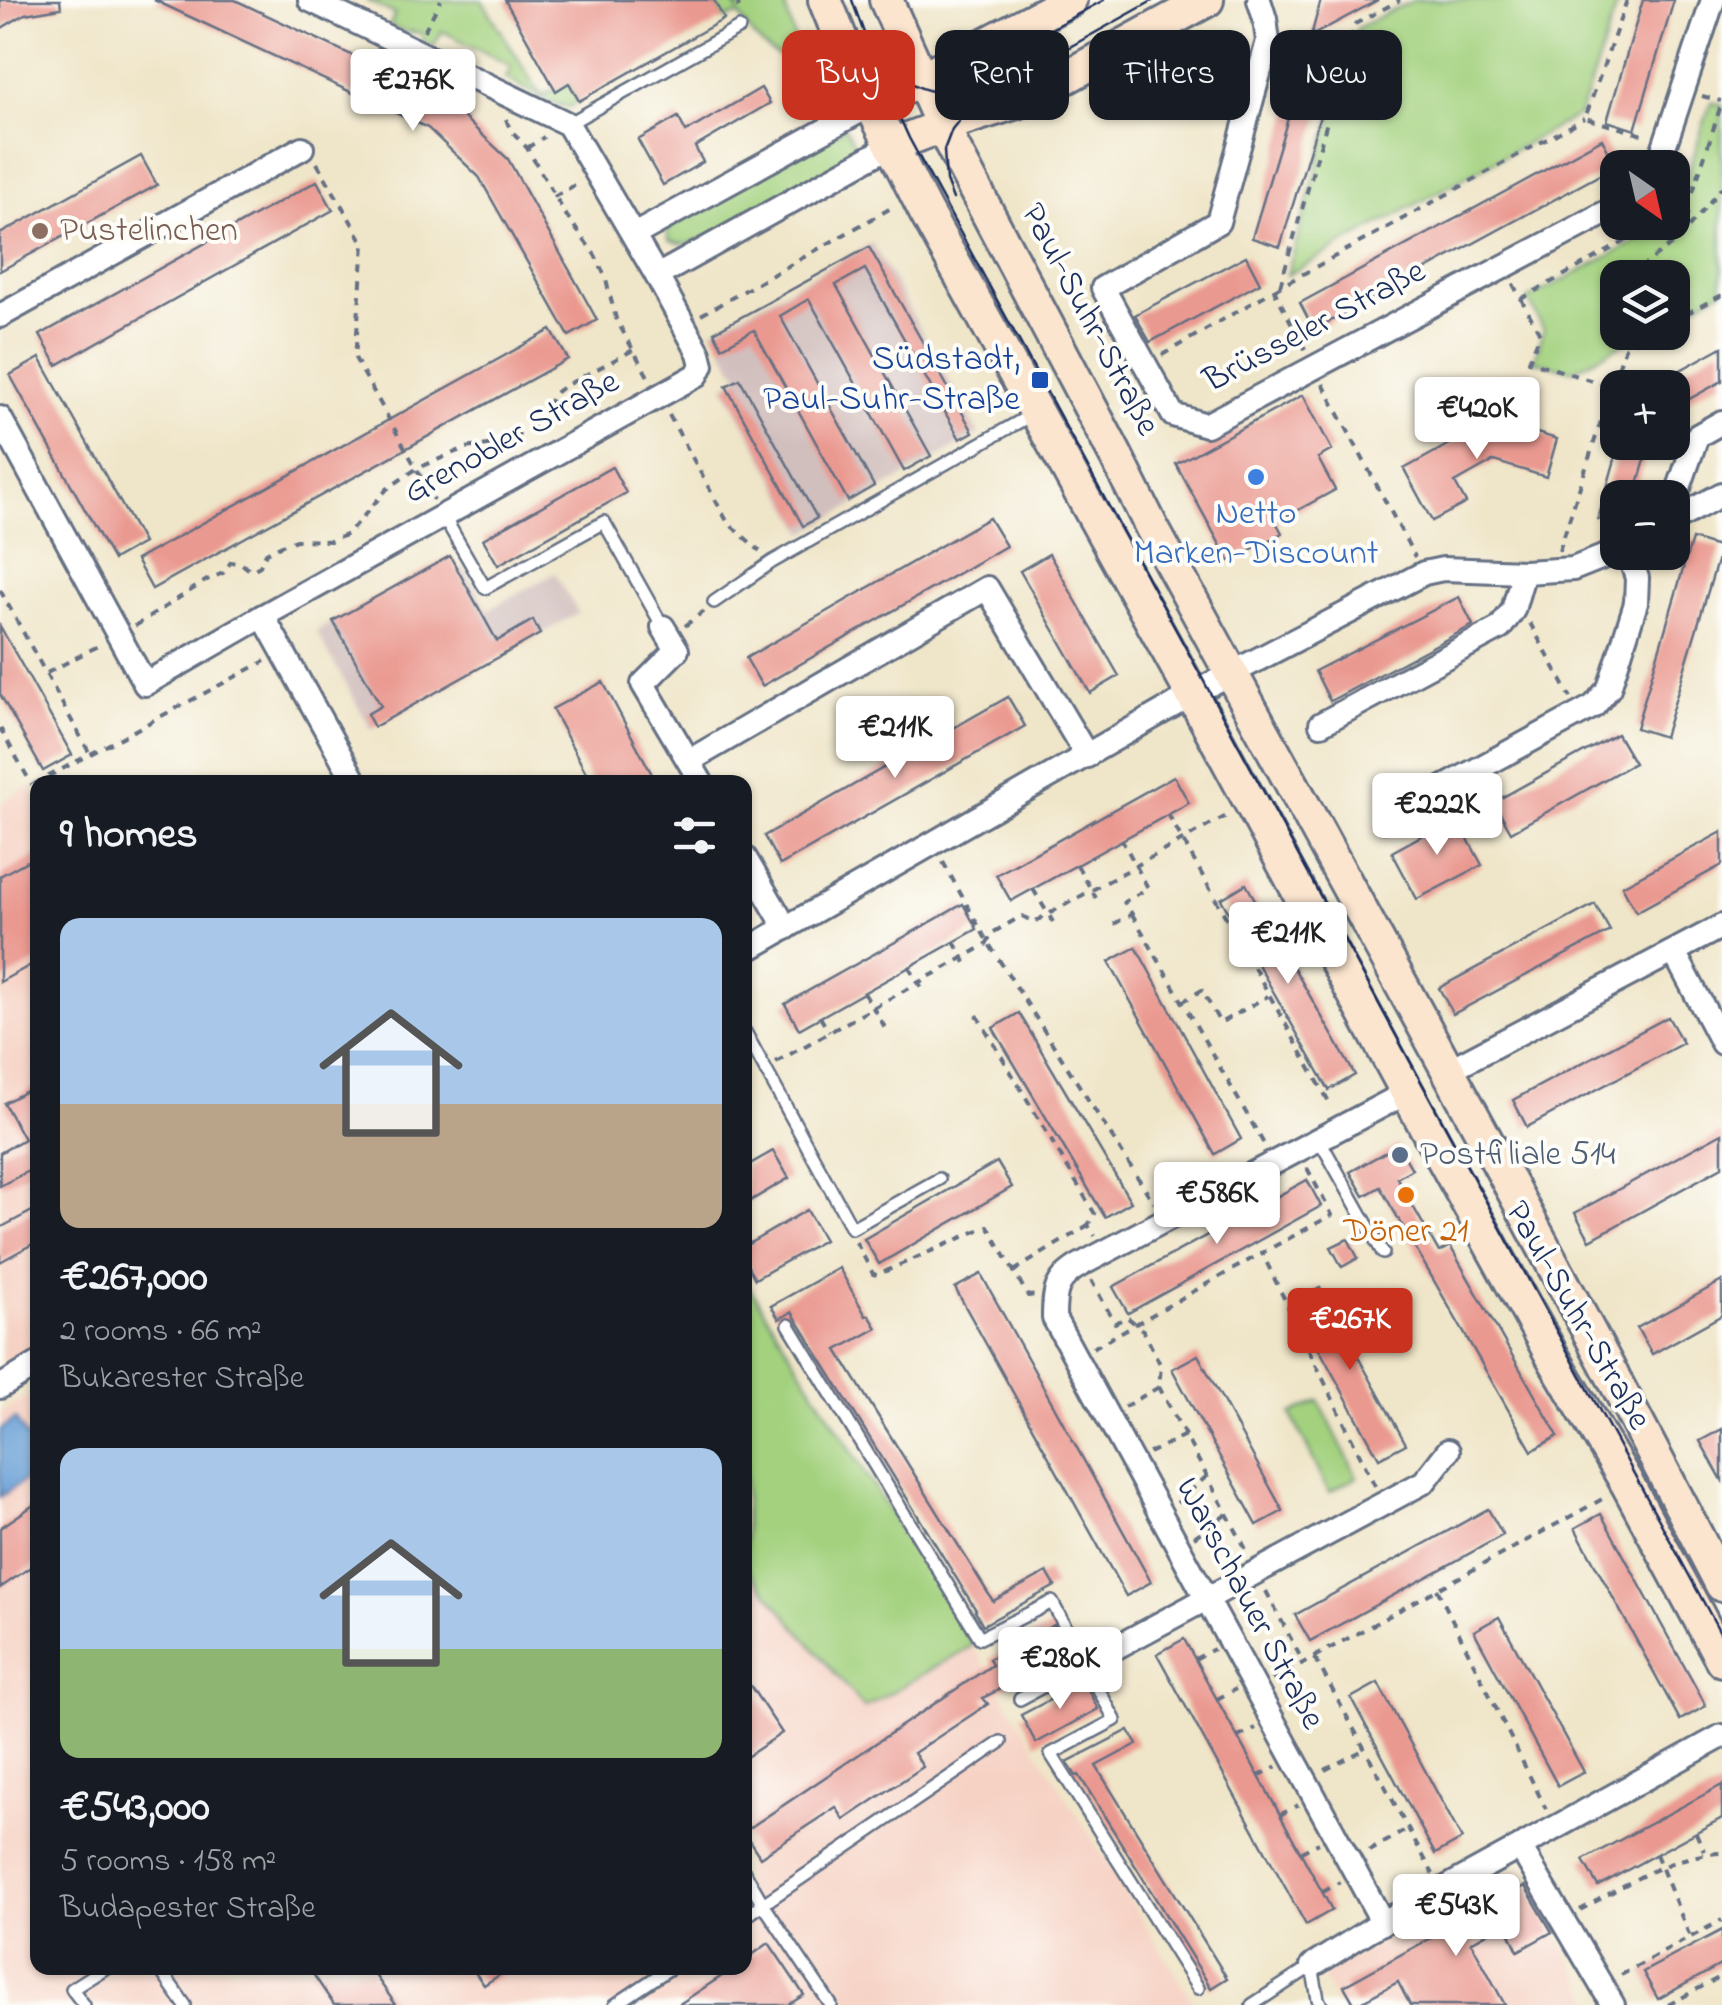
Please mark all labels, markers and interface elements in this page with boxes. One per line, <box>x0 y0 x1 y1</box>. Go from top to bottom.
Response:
chip: Buy <box>782 30 915 120</box>
chip: Rent <box>935 30 1069 120</box>
chip: Filters <box>1089 30 1250 120</box>
chip: New <box>1270 30 1402 120</box>
pin: €276K <box>343 49 483 134</box>
text: €276K <box>373 58 454 105</box>
north arrow <box>1600 150 1690 240</box>
map controls <box>1600 150 1690 570</box>
street label: Paul-Suhr-Straße <box>1006 195 1172 446</box>
place label: Pustelinchen <box>60 206 238 257</box>
marker: Pustelinchen <box>29 220 51 242</box>
street label: Brüsseler Straße <box>1194 247 1435 407</box>
button: layers <box>1600 260 1690 350</box>
place label: Südstadt, Paul-Suhr-Straße <box>763 335 1020 426</box>
street label: Grenobler Straße <box>395 358 629 518</box>
marker: Südstadt, Paul-Suhr-Straße <box>1029 369 1051 391</box>
button: + <box>1600 370 1690 460</box>
pin: €420K <box>1407 377 1547 462</box>
text: €420K <box>1437 386 1517 433</box>
marker: Netto Marken-Discount <box>1245 466 1267 488</box>
button: − <box>1600 480 1690 570</box>
place label: Netto Marken-Discount <box>1134 489 1379 580</box>
pin: €211K <box>825 696 965 781</box>
text: €211K <box>858 705 932 752</box>
pin: €222K <box>1367 773 1507 858</box>
text: €222K <box>1394 782 1480 829</box>
text: 9 homes <box>60 805 198 866</box>
icon: filters <box>667 808 722 863</box>
pin: €211K <box>1218 902 1358 987</box>
text: €211K <box>1251 911 1325 958</box>
icon: home <box>301 983 481 1163</box>
place label: Postfiliale 514 <box>1420 1130 1615 1181</box>
marker: Postfiliale 514 <box>1389 1144 1411 1166</box>
pin: €586K <box>1147 1162 1287 1247</box>
text: €586K <box>1176 1171 1258 1218</box>
marker: Döner 21 <box>1395 1184 1417 1206</box>
street label: Paul-Suhr-Straße <box>1491 1192 1663 1440</box>
place label: Döner 21 <box>1343 1207 1468 1258</box>
text: €267,000 <box>60 1248 208 1309</box>
pin: €267K <box>1280 1288 1420 1373</box>
text: €267K <box>1310 1297 1391 1344</box>
text: 2 rooms · 66 m² <box>60 1309 262 1356</box>
text: Bukarester Straße <box>60 1356 304 1403</box>
street label: Warschauer Straße <box>1161 1469 1337 1739</box>
icon: home <box>301 1513 481 1693</box>
pin: €280K <box>990 1627 1130 1712</box>
text: €280K <box>1020 1636 1100 1683</box>
text: €543,000 <box>60 1778 210 1839</box>
text: 5 rooms · 158 m² <box>60 1839 276 1886</box>
pin: €543K <box>1386 1874 1526 1959</box>
text: €543K <box>1415 1883 1497 1930</box>
text: Budapester Straße <box>60 1886 316 1933</box>

